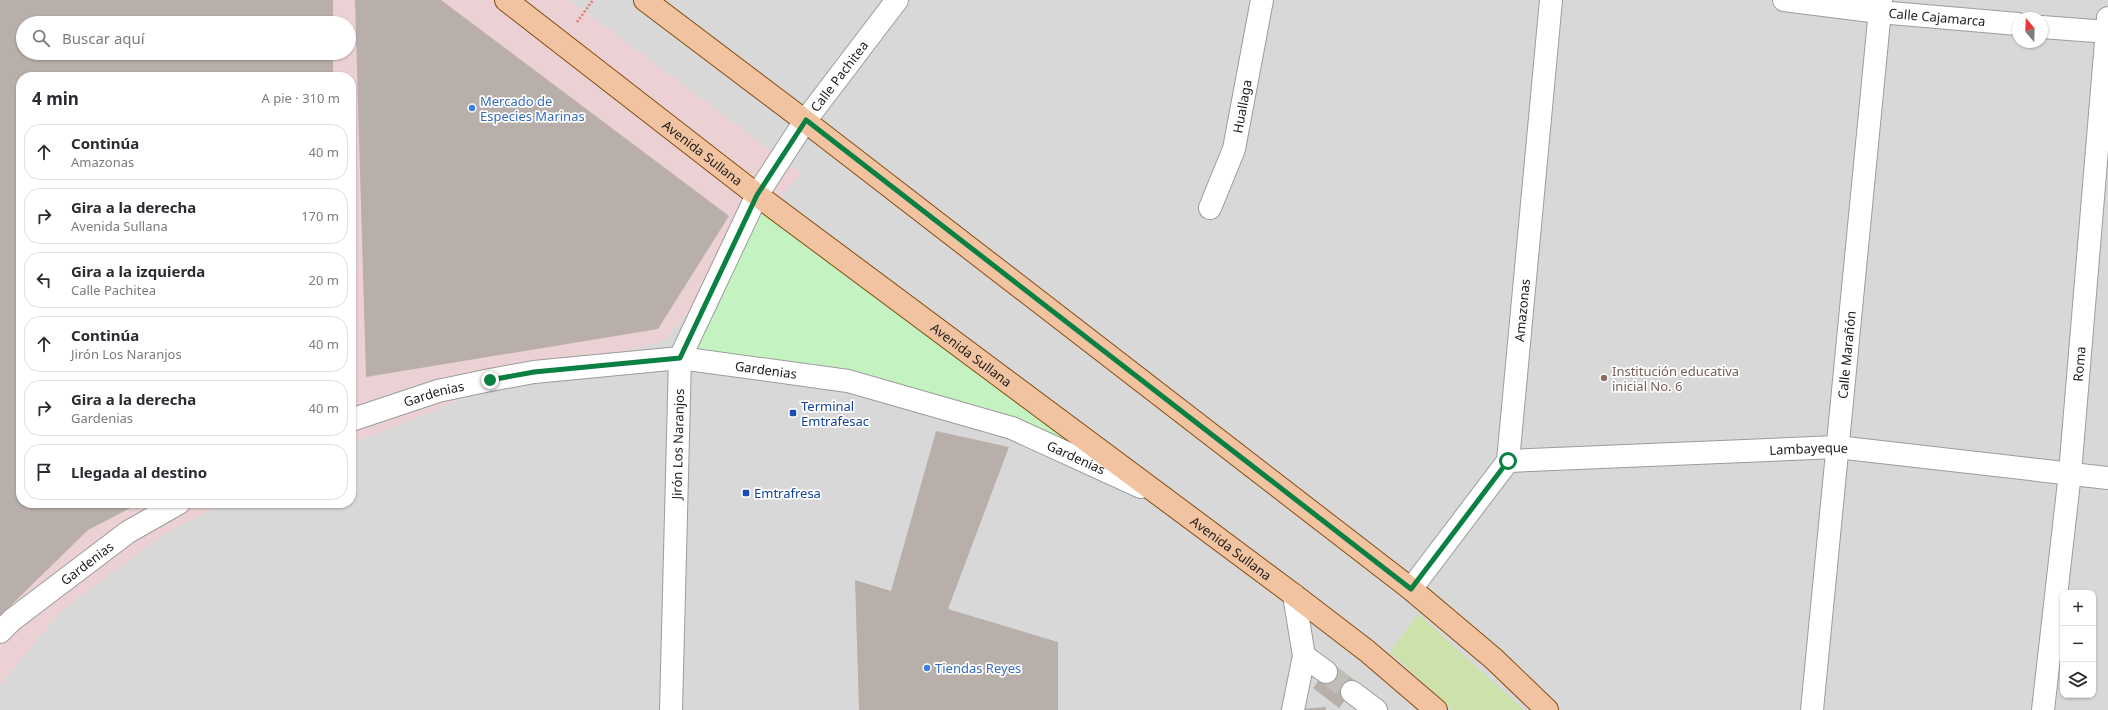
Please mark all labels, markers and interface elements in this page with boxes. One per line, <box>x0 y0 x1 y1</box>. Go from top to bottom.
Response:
street label: Calle Cajamarca <box>1888 4 1986 30</box>
north arrow <box>2012 12 2048 48</box>
search box <box>16 16 356 60</box>
icon: search <box>30 27 52 49</box>
text: Buscar aquí <box>62 28 145 48</box>
street label: Calle Pachitea <box>806 37 872 115</box>
street label: Huallaga <box>1228 78 1256 135</box>
text: 4 min <box>32 87 79 110</box>
text: A pie · 310 m <box>262 89 340 107</box>
place label: Mercado de Especies Marinas <box>480 92 585 125</box>
marker: Mercado de Especies Marinas <box>467 103 477 113</box>
street label: Avenida Sullana <box>659 116 746 190</box>
text: Continúa <box>71 133 139 153</box>
icon: ahead <box>33 141 55 163</box>
text: 40 m <box>309 143 339 161</box>
text: Amazonas <box>71 153 134 171</box>
text: Gira a la derecha <box>71 197 196 217</box>
icon: right <box>33 205 55 227</box>
text: 170 m <box>301 207 339 225</box>
text: Avenida Sullana <box>71 217 168 235</box>
text: Gira a la izquierda <box>71 261 205 281</box>
icon: left <box>33 269 55 291</box>
text: 20 m <box>309 271 339 289</box>
street label: Amazonas <box>1510 278 1534 343</box>
text: Calle Pachitea <box>71 281 156 299</box>
street label: Calle Marañón <box>1833 310 1860 400</box>
street label: Avenida Sullana <box>927 318 1015 391</box>
text: Continúa <box>71 325 139 345</box>
icon: ahead <box>33 333 55 355</box>
text: 40 m <box>309 335 339 353</box>
text: Jirón Los Naranjos <box>71 345 182 363</box>
street label: Roma <box>2069 346 2090 382</box>
street label: Gardenias <box>734 357 798 383</box>
place label: Institución educativa inicial No. 6 <box>1612 362 1739 395</box>
route end <box>481 371 499 389</box>
marker: Institución educativa inicial No. 6 <box>1599 373 1609 383</box>
street label: Gardenias <box>401 377 466 411</box>
street label: Jirón Los Naranjos <box>667 388 688 502</box>
text: Gira a la derecha <box>71 389 196 409</box>
icon: right <box>33 397 55 419</box>
place label: Terminal Emtrafesac <box>801 397 869 430</box>
text: 40 m <box>309 399 339 417</box>
marker: Terminal Emtrafesac <box>788 408 798 418</box>
text: Gardenias <box>71 409 133 427</box>
street label: Gardenias <box>1044 436 1108 478</box>
street label: Lambayeque <box>1769 438 1849 459</box>
route start <box>1499 452 1517 470</box>
icon: arrive <box>33 461 55 483</box>
text: Llegada al destino <box>71 462 207 482</box>
place label: Emtrafresa <box>754 484 821 502</box>
marker: Emtrafresa <box>741 488 751 498</box>
street label: Avenida Sullana <box>1187 512 1275 584</box>
street label: Gardenias <box>57 537 117 589</box>
map controls <box>2060 590 2096 698</box>
button: + <box>2060 590 2096 626</box>
button: − <box>2060 626 2096 662</box>
place label: Tiendas Reyes <box>935 659 1021 677</box>
button: layers <box>2060 662 2096 698</box>
marker: Tiendas Reyes <box>922 663 932 673</box>

